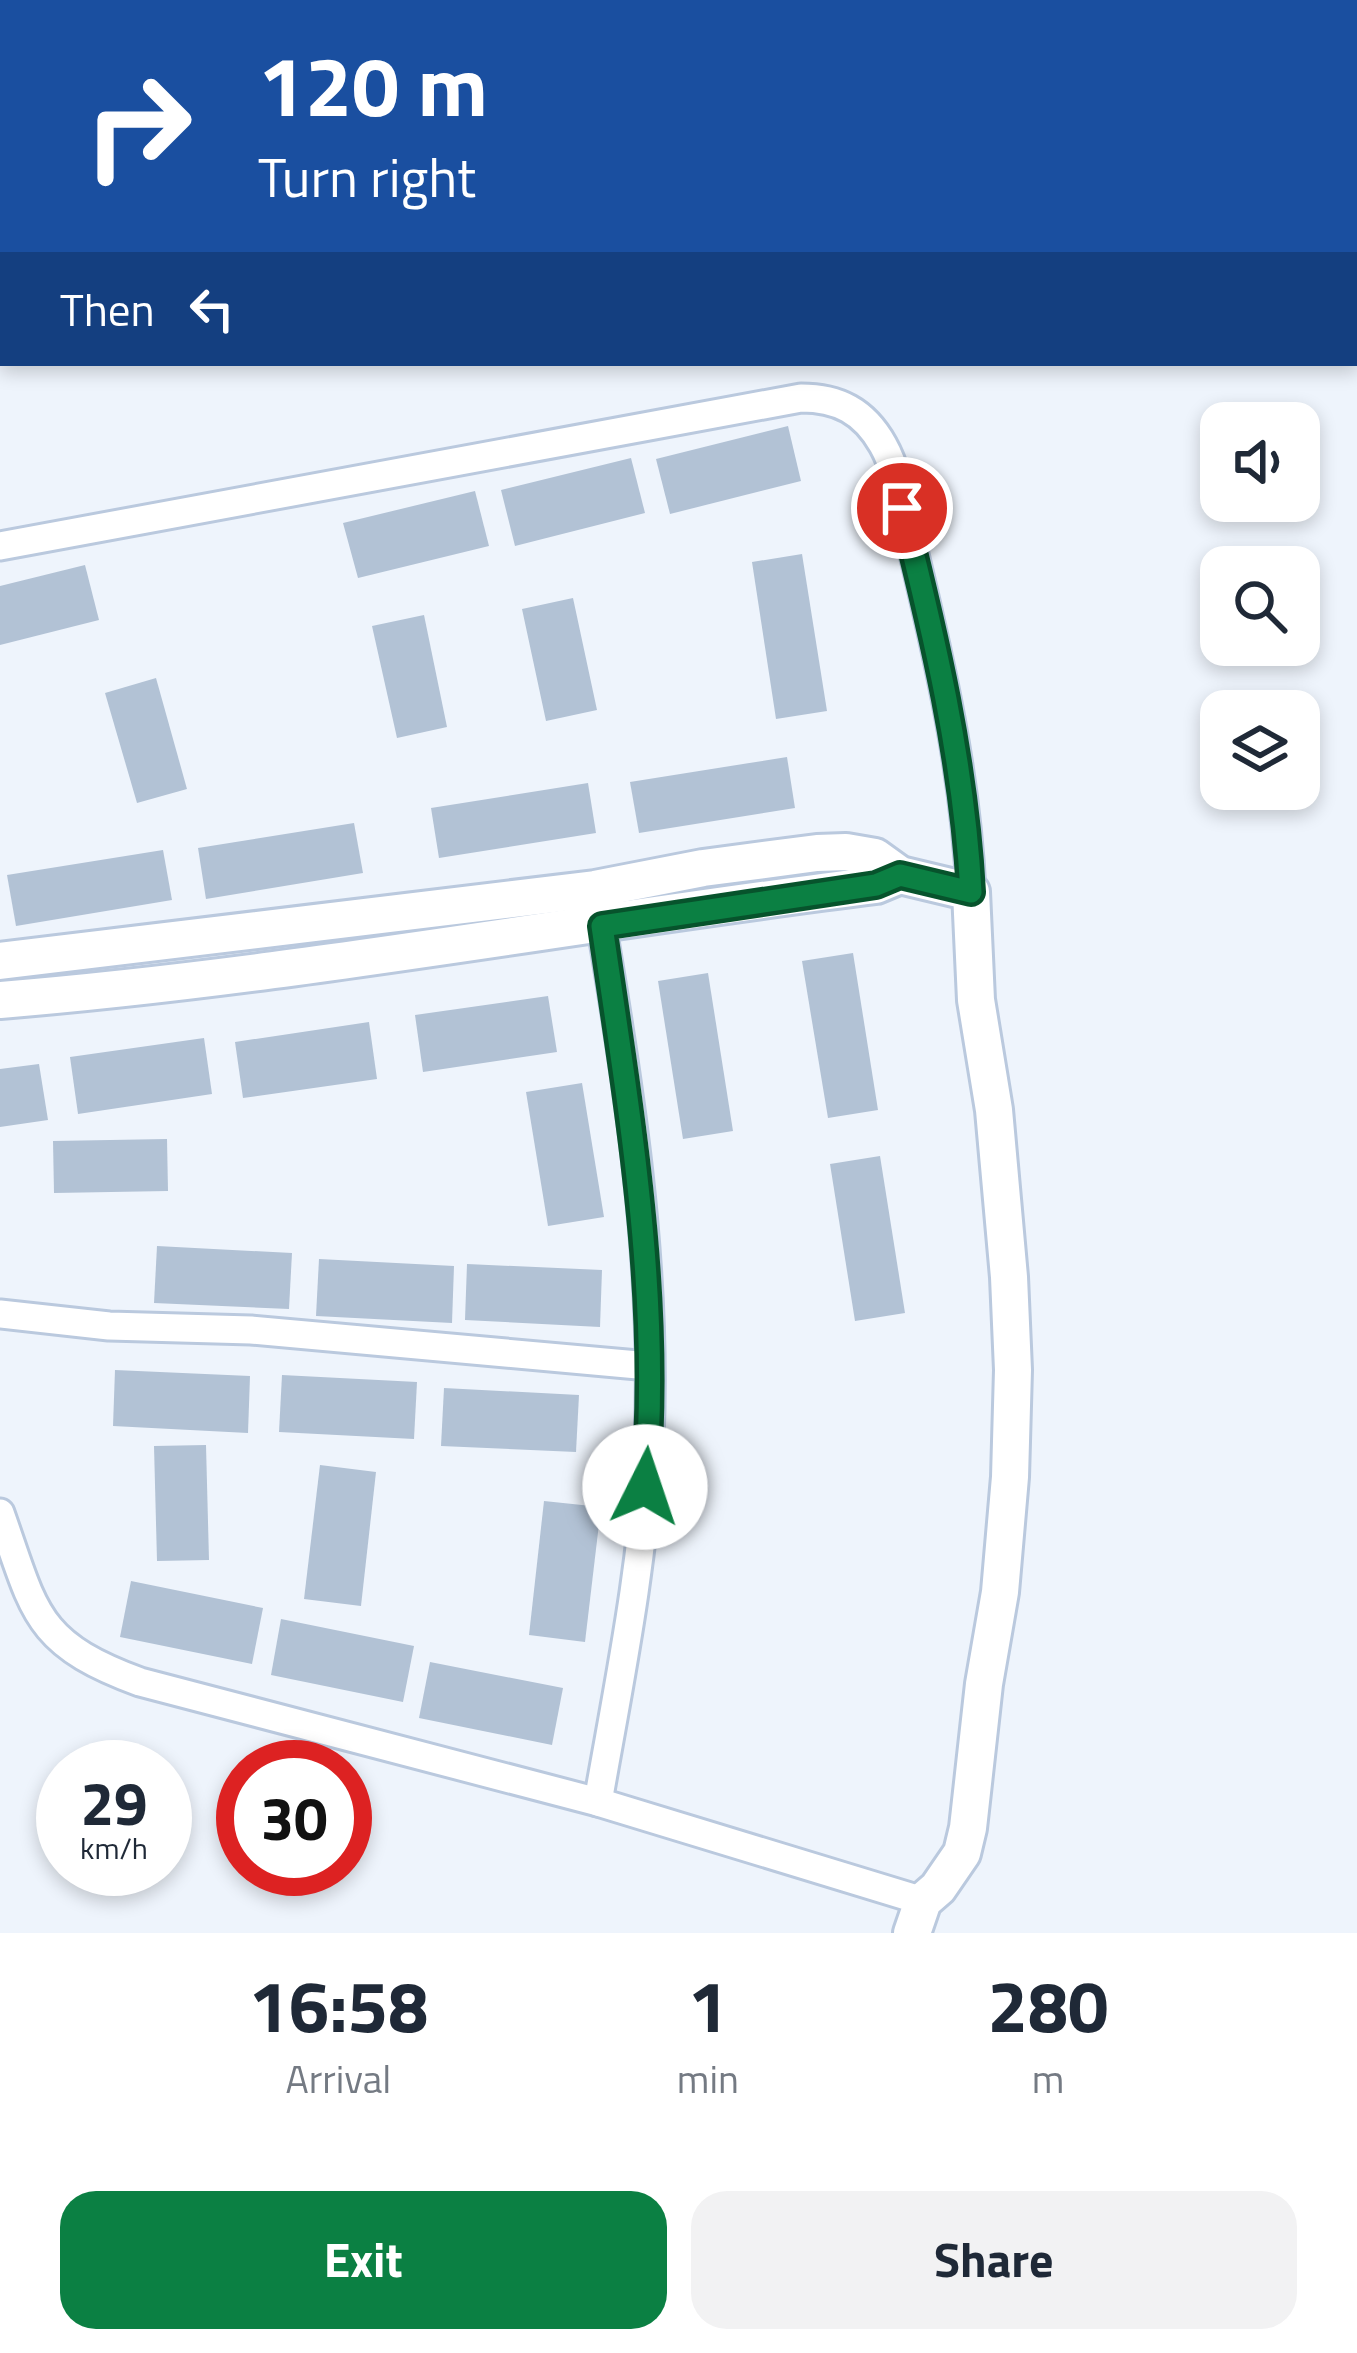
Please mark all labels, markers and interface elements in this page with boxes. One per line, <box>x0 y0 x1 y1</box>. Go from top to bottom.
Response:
text: 120 m <box>258 21 488 149</box>
icon: right <box>60 48 216 204</box>
text: Turn right <box>258 136 476 218</box>
text: Then <box>60 275 155 343</box>
icon: left <box>179 276 245 342</box>
map controls <box>1200 402 1320 810</box>
button: sound <box>1200 402 1320 522</box>
pin <box>851 457 953 559</box>
icon: arrive <box>869 475 935 541</box>
button: search <box>1200 546 1320 666</box>
button: layers <box>1200 690 1320 810</box>
position arrow <box>582 1424 708 1550</box>
speed limit sign: 30 <box>216 1740 372 1896</box>
text: 29 <box>80 1757 148 1848</box>
text: km/h <box>80 1825 148 1871</box>
text: 16:58 <box>249 1950 428 2060</box>
text: 1 <box>688 1950 728 2060</box>
text: 280 <box>987 1950 1108 2060</box>
text: Arrival <box>286 2049 391 2108</box>
text: min <box>677 2049 739 2108</box>
text: m <box>1032 2049 1064 2108</box>
button: Exit <box>60 2191 667 2329</box>
button: Share <box>691 2191 1297 2329</box>

